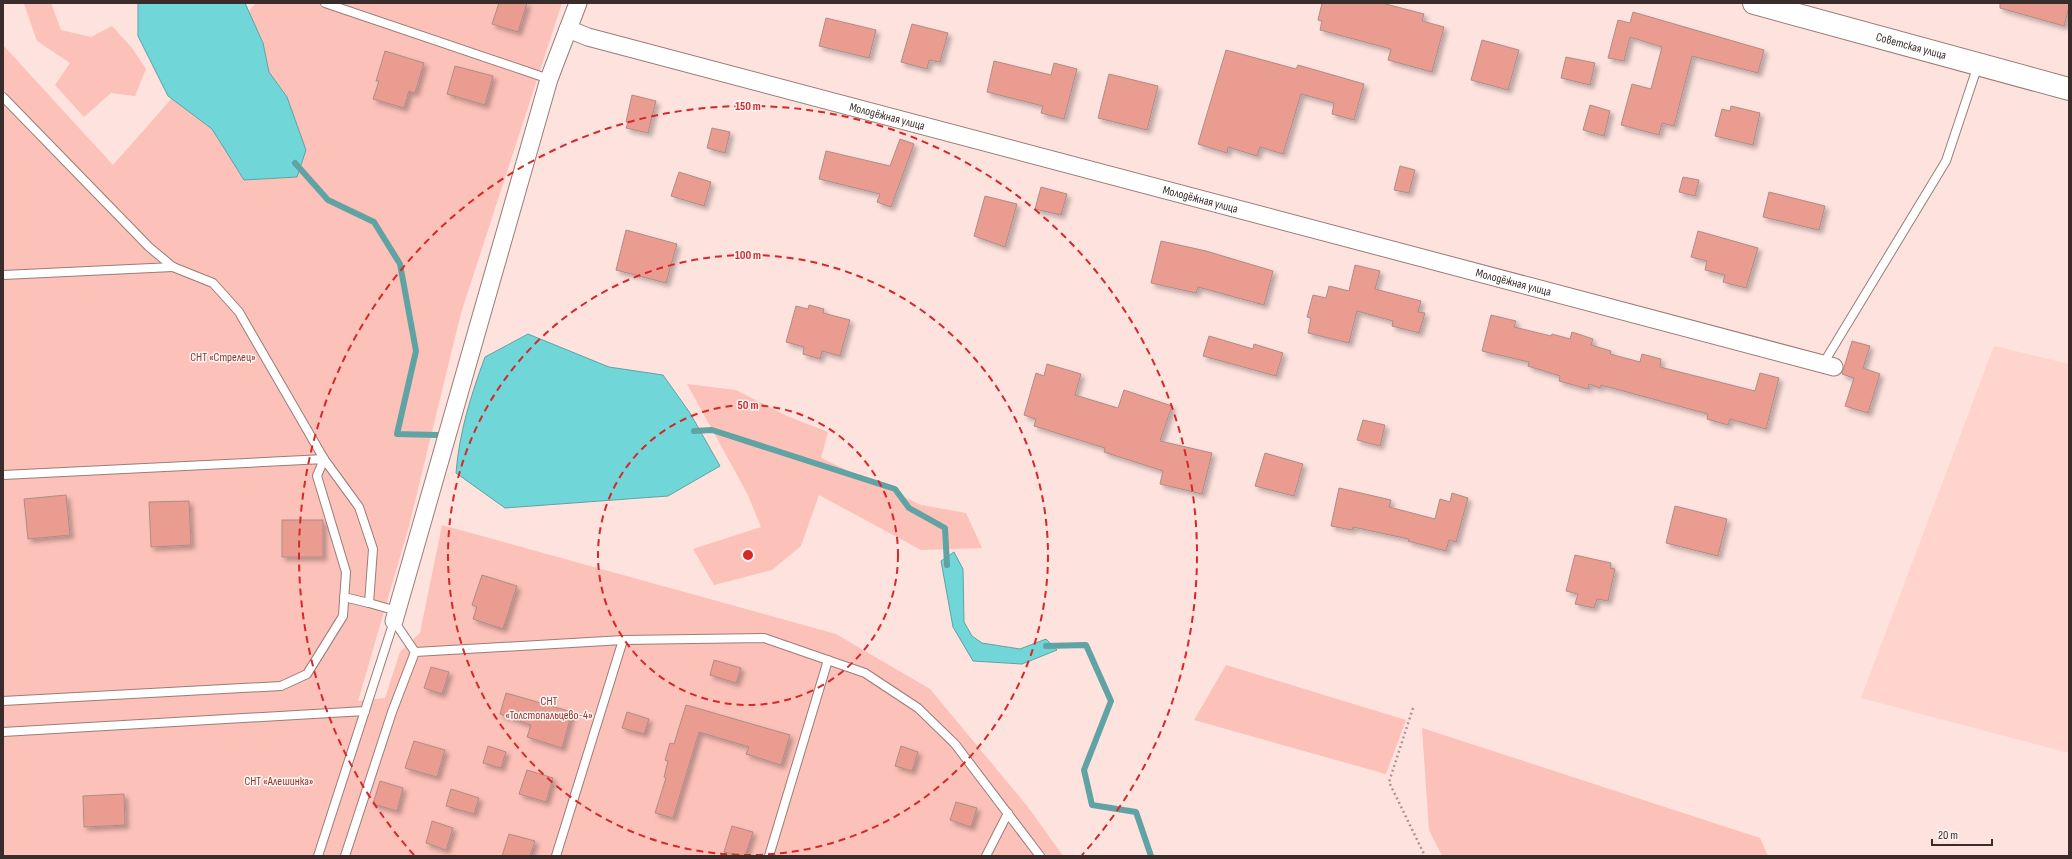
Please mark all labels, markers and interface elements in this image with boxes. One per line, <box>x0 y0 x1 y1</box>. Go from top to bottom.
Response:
street label: Советская улица <box>1874 30 1948 63</box>
text: 150 m <box>735 99 761 114</box>
street label: Молодёжная улица <box>848 100 927 134</box>
street label: Молодёжная улица <box>1161 183 1240 217</box>
text: 100 m <box>735 248 761 263</box>
street label: Молодёжная улица <box>1474 265 1553 300</box>
park label: СНТ «Стрелец» <box>190 350 256 365</box>
text: 50 m <box>738 398 758 413</box>
centre of rings <box>741 548 755 562</box>
park label: СНТ «Толстопальцево-4» <box>505 694 593 723</box>
park label: СНТ «Алешинка» <box>244 774 314 789</box>
scale bar <box>1932 821 1992 847</box>
text: 20 m <box>1938 828 1958 843</box>

